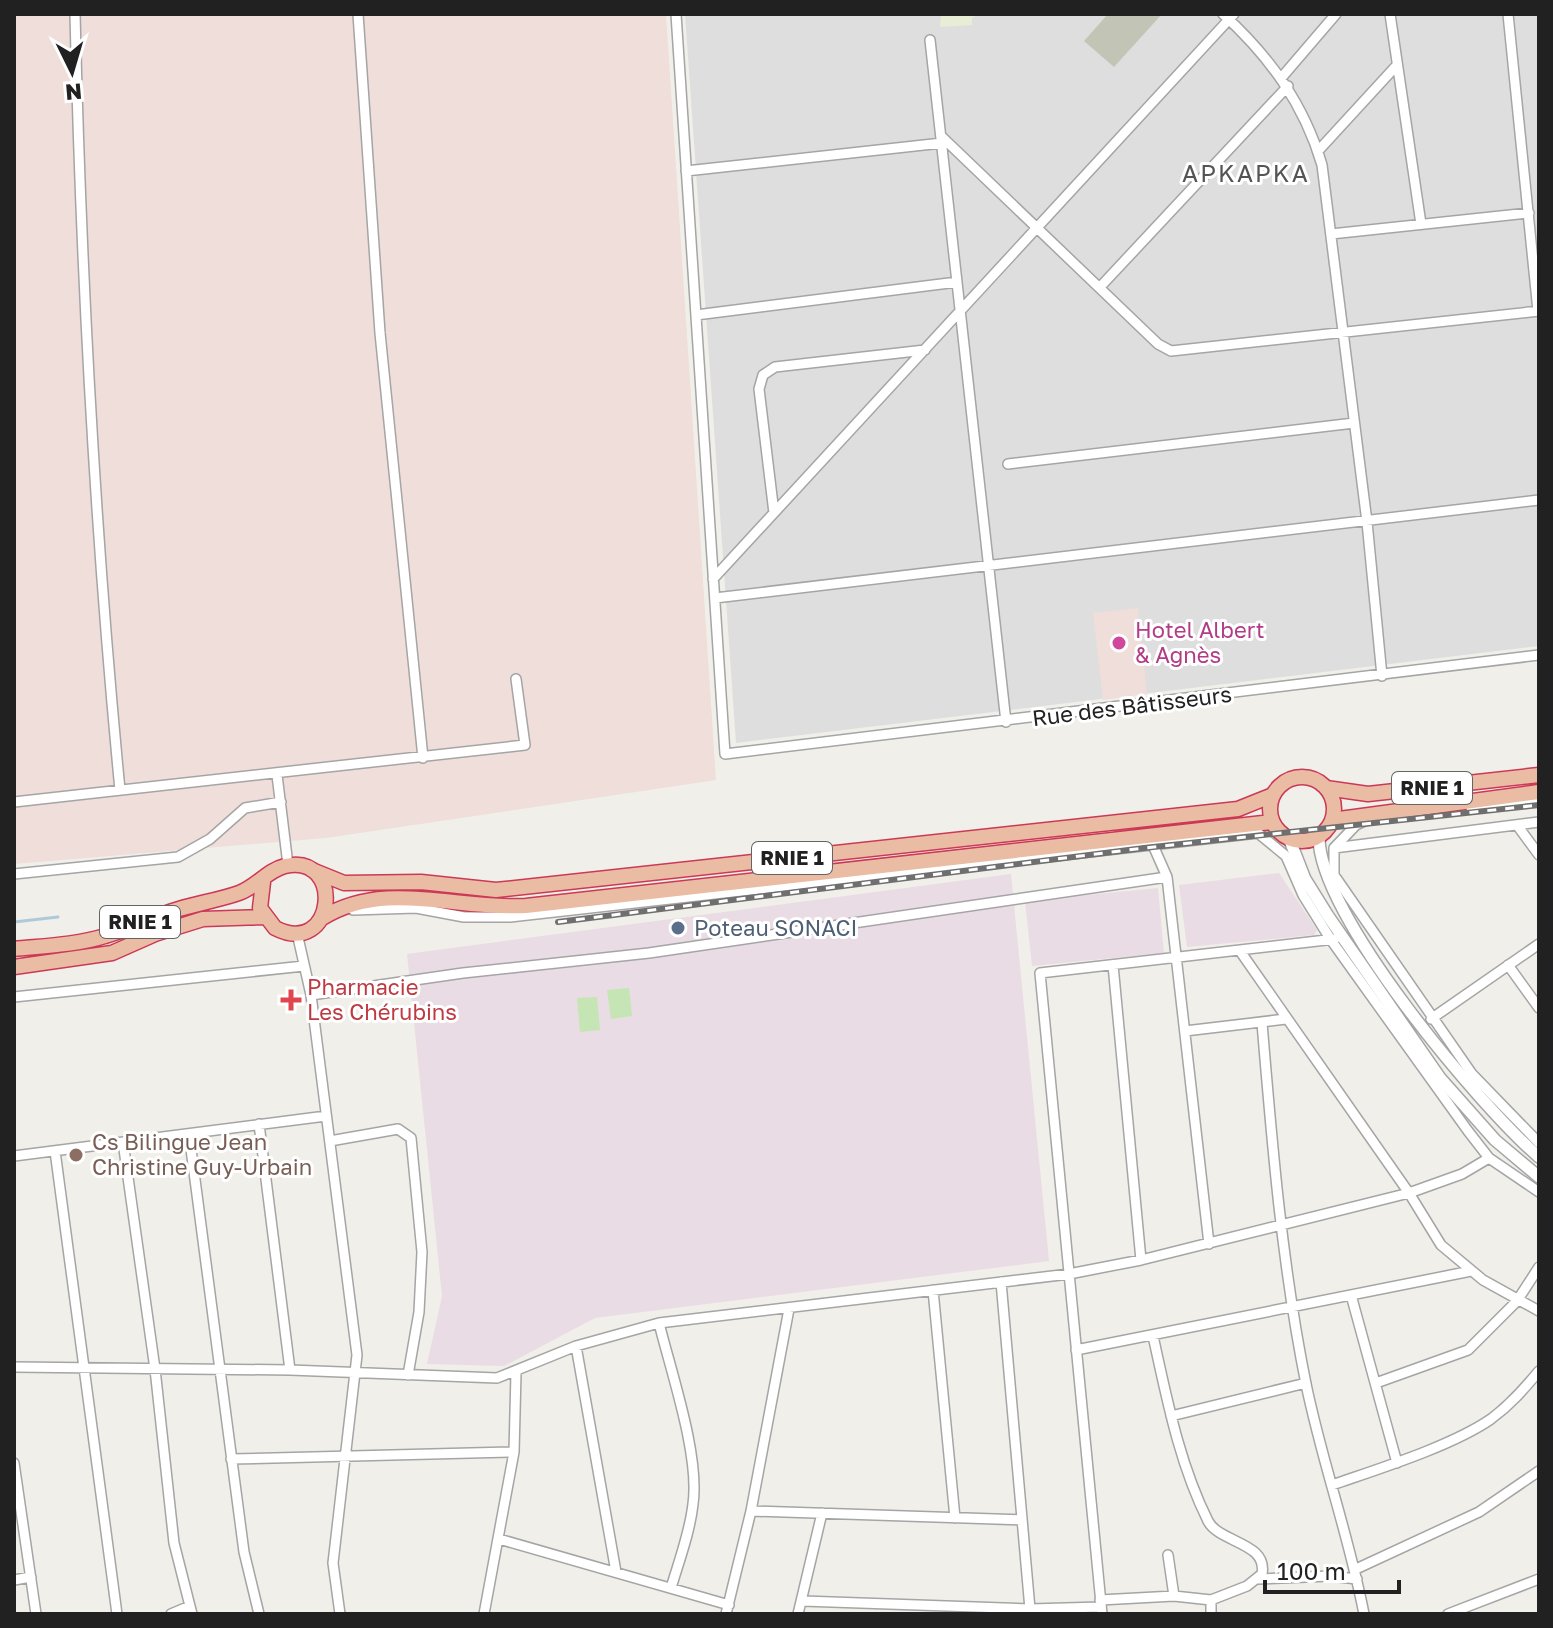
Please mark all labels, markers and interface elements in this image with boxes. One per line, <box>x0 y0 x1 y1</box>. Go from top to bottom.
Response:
north arrow <box>32 32 112 112</box>
text: N <box>64 78 83 107</box>
district label: APKAPKA <box>1182 158 1310 187</box>
place label: Hotel Albert & Agnès <box>1135 616 1264 668</box>
marker: Hotel Albert & Agnès <box>1110 634 1128 652</box>
street label: Rue des Bâtisseurs <box>1031 680 1233 731</box>
road number: RNIE 1 <box>1392 772 1472 804</box>
road number: RNIE 1 <box>752 842 832 874</box>
road number: RNIE 1 <box>100 906 180 938</box>
place label: Poteau SONACI <box>694 914 857 941</box>
marker: Poteau SONACI <box>669 919 687 937</box>
place label: Pharmacie Les Chérubins <box>307 973 457 1025</box>
marker: Pharmacie Les Chérubins <box>282 991 300 1009</box>
place label: Cs Bilingue Jean Christine Guy-Urbain <box>92 1128 312 1180</box>
marker: Cs Bilingue Jean Christine Guy-Urbain <box>67 1146 85 1164</box>
scale bar <box>1265 1544 1399 1594</box>
text: 100 m <box>1277 1556 1346 1585</box>

